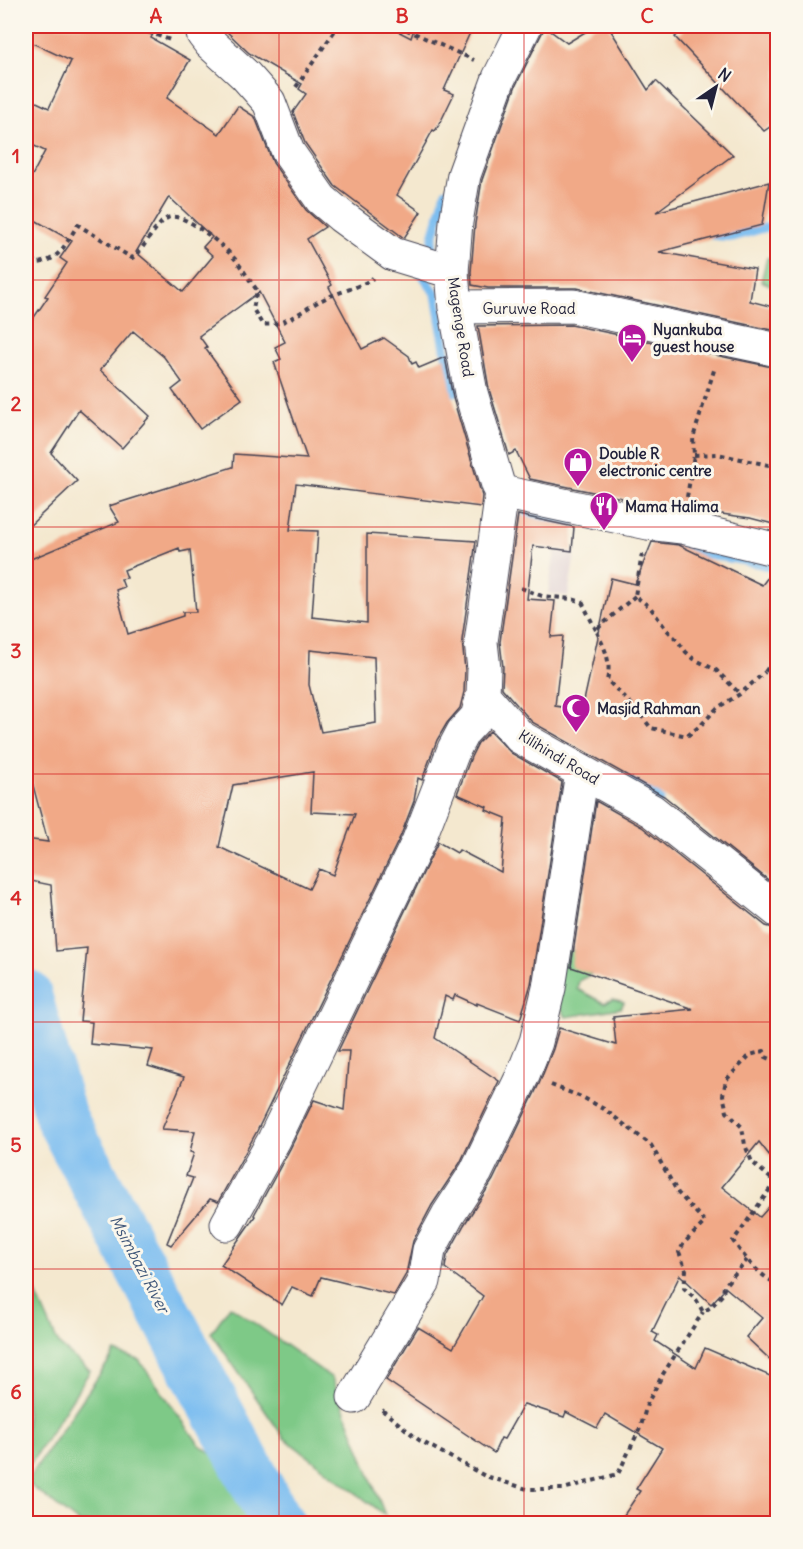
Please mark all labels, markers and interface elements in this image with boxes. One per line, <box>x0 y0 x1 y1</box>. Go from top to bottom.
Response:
text: A <box>150 3 163 28</box>
text: B <box>395 3 409 28</box>
text: C <box>640 3 654 28</box>
north arrow <box>686 57 746 117</box>
text: N <box>714 63 735 86</box>
text: 1 <box>12 143 20 168</box>
street label: Magenge Road <box>444 276 478 378</box>
street label: Guruwe Road <box>482 299 576 318</box>
place label: Nyankuba guest house <box>653 320 734 357</box>
hotel icon: Nyankuba guest house <box>616 322 648 364</box>
text: 2 <box>11 391 22 416</box>
place label: Double R electronic centre <box>599 444 712 480</box>
shop icon: Double R electronic centre <box>562 446 594 488</box>
restaurant icon: Mama Halima <box>588 490 620 532</box>
place label: Mama Halima <box>625 497 719 516</box>
text: 3 <box>10 638 22 663</box>
mosque icon: Masjid Rahman <box>560 692 592 734</box>
place label: Masjid Rahman <box>597 699 701 718</box>
street label: Kilihindi Road <box>515 725 603 789</box>
text: 4 <box>10 885 22 910</box>
text: 5 <box>10 1132 22 1157</box>
water label: Msimbazi River <box>106 1212 175 1318</box>
text: 6 <box>10 1379 22 1404</box>

